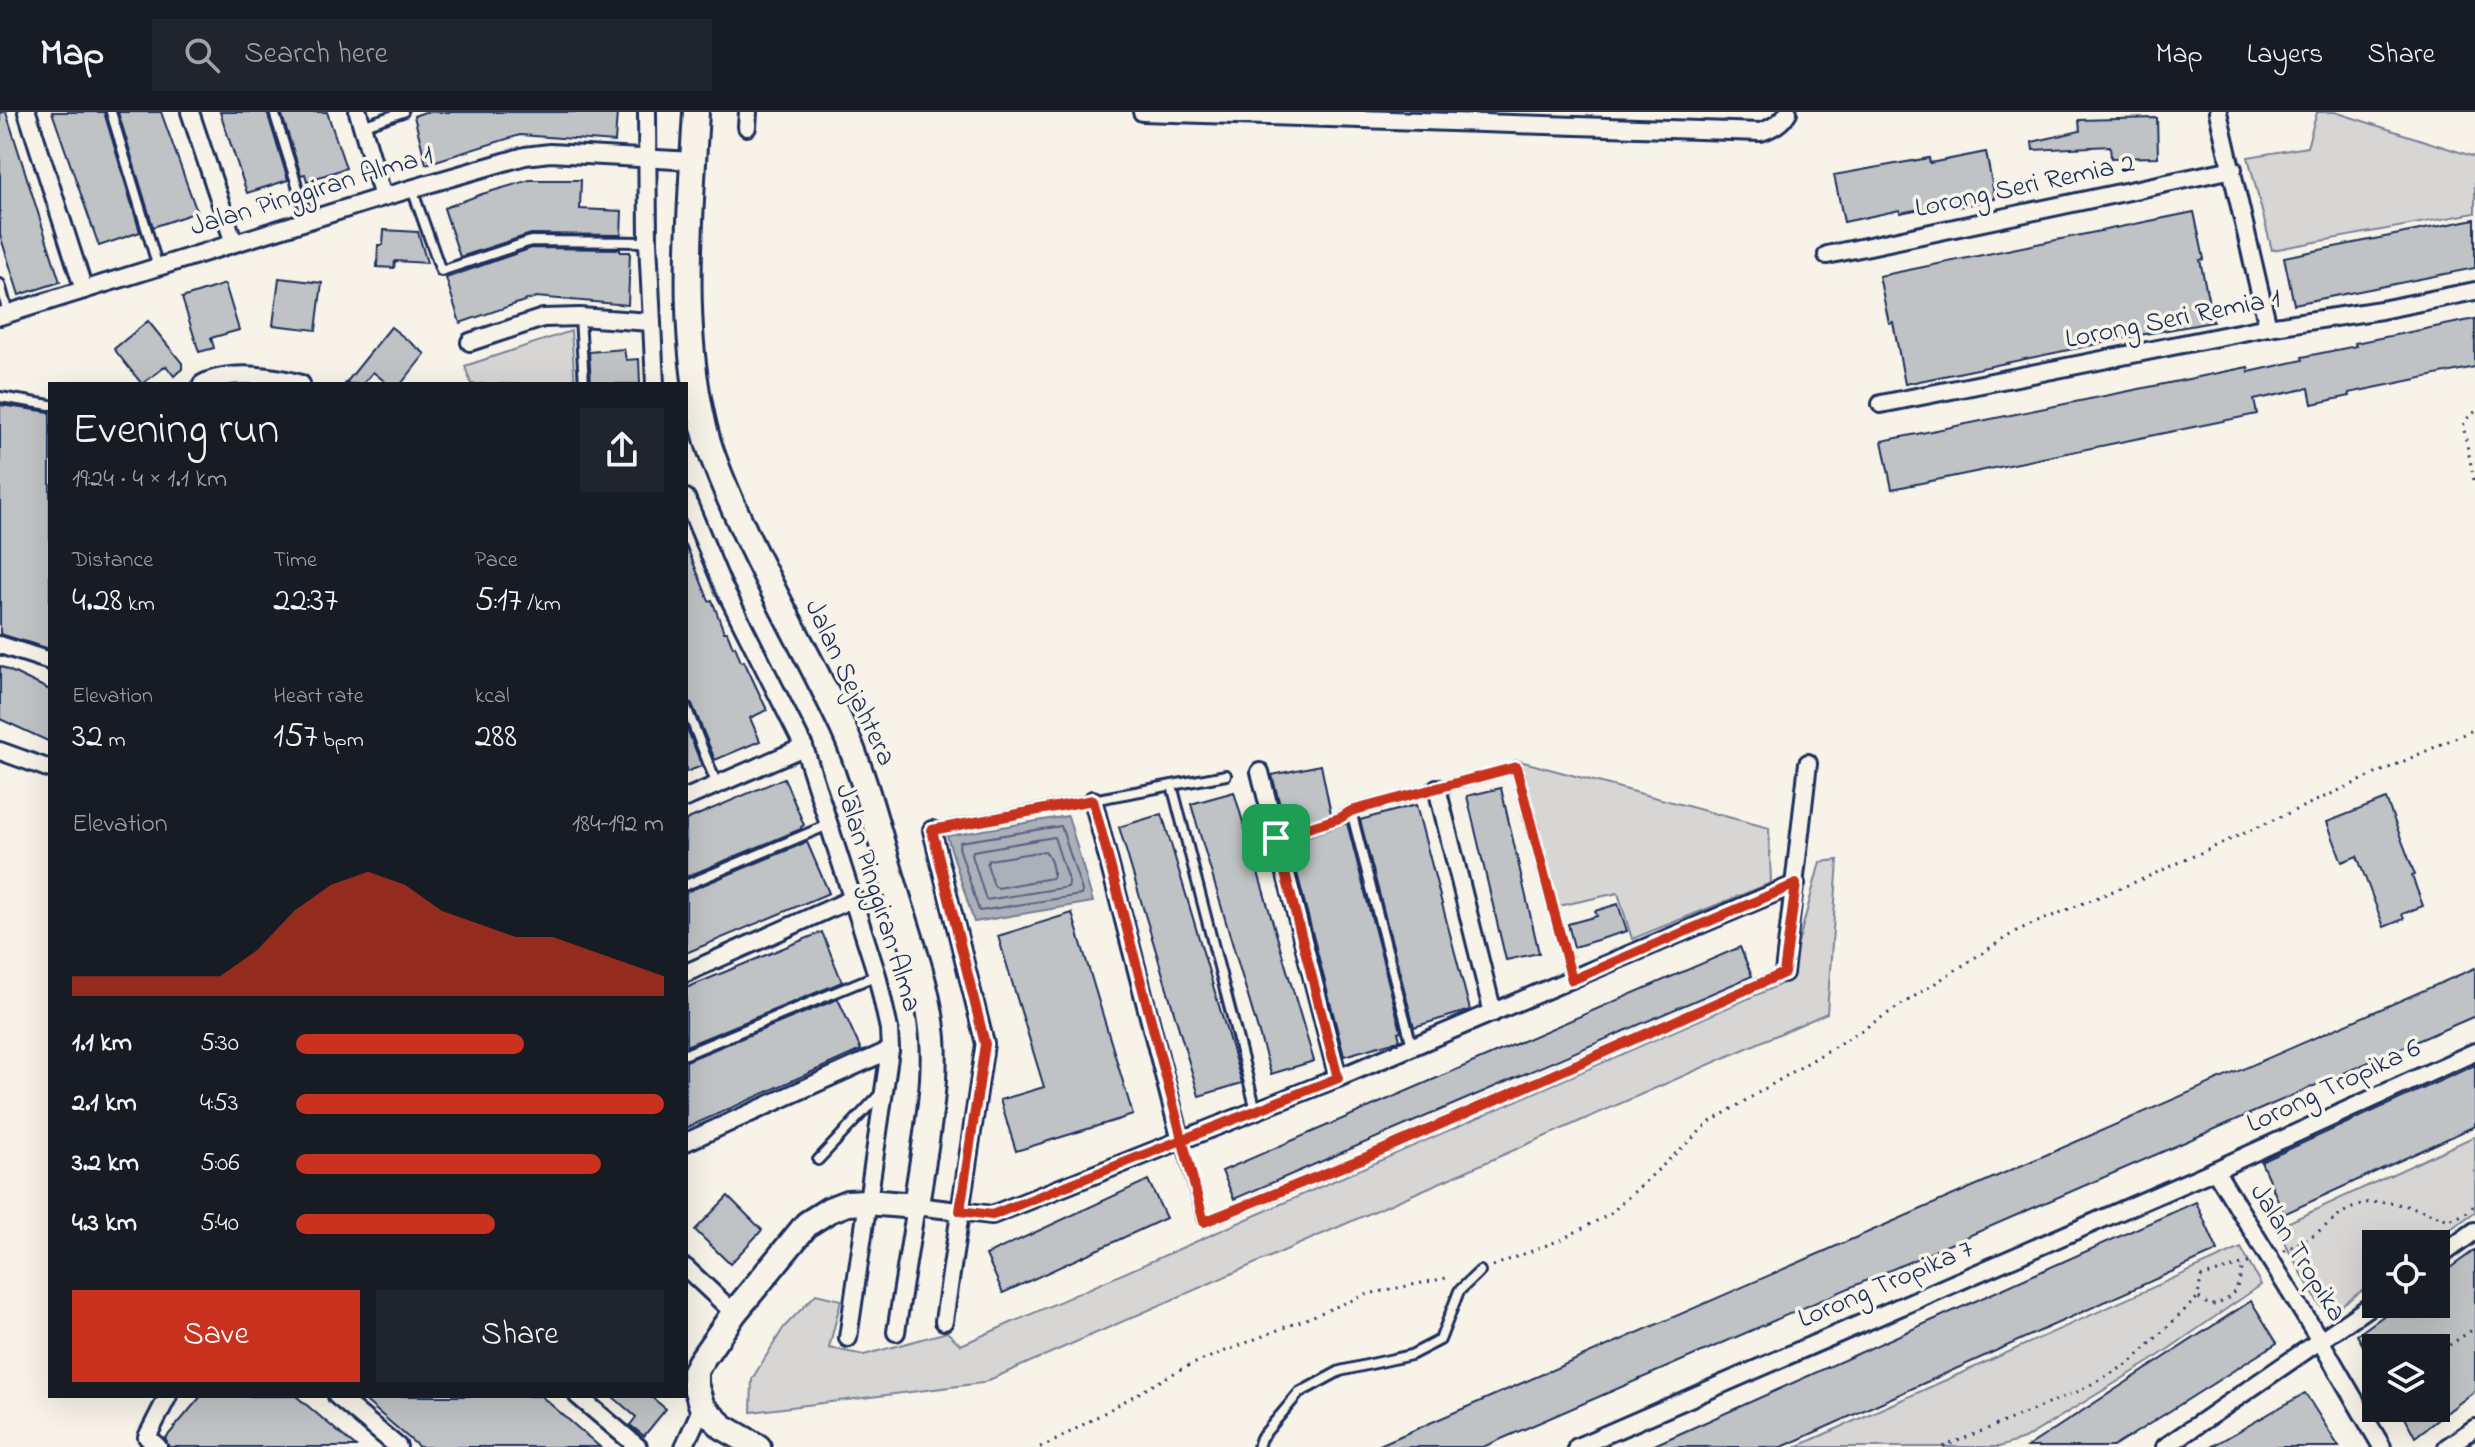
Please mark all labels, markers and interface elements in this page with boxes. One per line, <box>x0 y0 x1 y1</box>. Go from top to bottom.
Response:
search box <box>152 19 712 91</box>
text: Map <box>40 27 104 83</box>
icon: search <box>180 33 224 77</box>
text: Search here <box>244 33 388 77</box>
text: Map <box>2155 35 2203 76</box>
text: Layers <box>2247 35 2323 76</box>
text: Share <box>2367 35 2435 76</box>
street label: Jalan Pinggiran Alma 1 <box>185 135 439 248</box>
street label: Lorong Seri Remia 2 <box>1911 144 2139 230</box>
street label: Lorong Seri Remia 1 <box>2062 279 2284 361</box>
text: Evening run <box>72 399 279 463</box>
button: share <box>580 408 664 492</box>
text: 19:24 · 4 × 1.1 km <box>72 461 227 499</box>
text: Distance <box>72 545 153 577</box>
text: Time <box>273 545 317 577</box>
text: Pace <box>475 545 518 577</box>
text: 4.28 <box>72 577 123 627</box>
text: 22:37 <box>273 577 338 627</box>
text: 5:17 <box>475 577 522 627</box>
text: km <box>123 589 155 621</box>
text: /km <box>522 589 561 621</box>
street label: Jalan Sejahtera <box>792 593 906 773</box>
text: Elevation <box>72 681 153 713</box>
text: Heart rate <box>273 681 364 713</box>
text: kcal <box>475 681 510 713</box>
text: 32 <box>72 713 103 763</box>
text: 157 <box>273 713 318 763</box>
text: 288 <box>475 713 517 763</box>
text: m <box>103 725 126 757</box>
text: bpm <box>318 725 364 757</box>
street label: Jalan Pinggiran Alma <box>823 779 931 1017</box>
pin <box>1242 804 1310 872</box>
text: Elevation <box>72 806 168 844</box>
text: 184–192 m <box>572 806 664 844</box>
icon: arrive <box>1254 816 1298 860</box>
text: 1.1 km <box>72 1025 132 1063</box>
text: 5:30 <box>200 1025 239 1063</box>
street label: Lorong Tropika 6 <box>2240 1029 2428 1145</box>
text: 2.1 km <box>72 1085 137 1123</box>
text: 4:53 <box>200 1085 239 1123</box>
text: 3.2 km <box>72 1145 139 1183</box>
text: 5:06 <box>200 1145 240 1183</box>
street label: Jalan Tropika <box>2238 1176 2356 1330</box>
text: 4.3 km <box>72 1205 137 1243</box>
text: 5:40 <box>200 1205 239 1243</box>
street label: Lorong Tropika 7 <box>1792 1229 1981 1340</box>
map controls <box>2362 1230 2450 1422</box>
button: locate <box>2362 1230 2450 1318</box>
button: Save <box>72 1290 360 1382</box>
button: Share <box>376 1290 664 1382</box>
button: layers <box>2362 1334 2450 1422</box>

